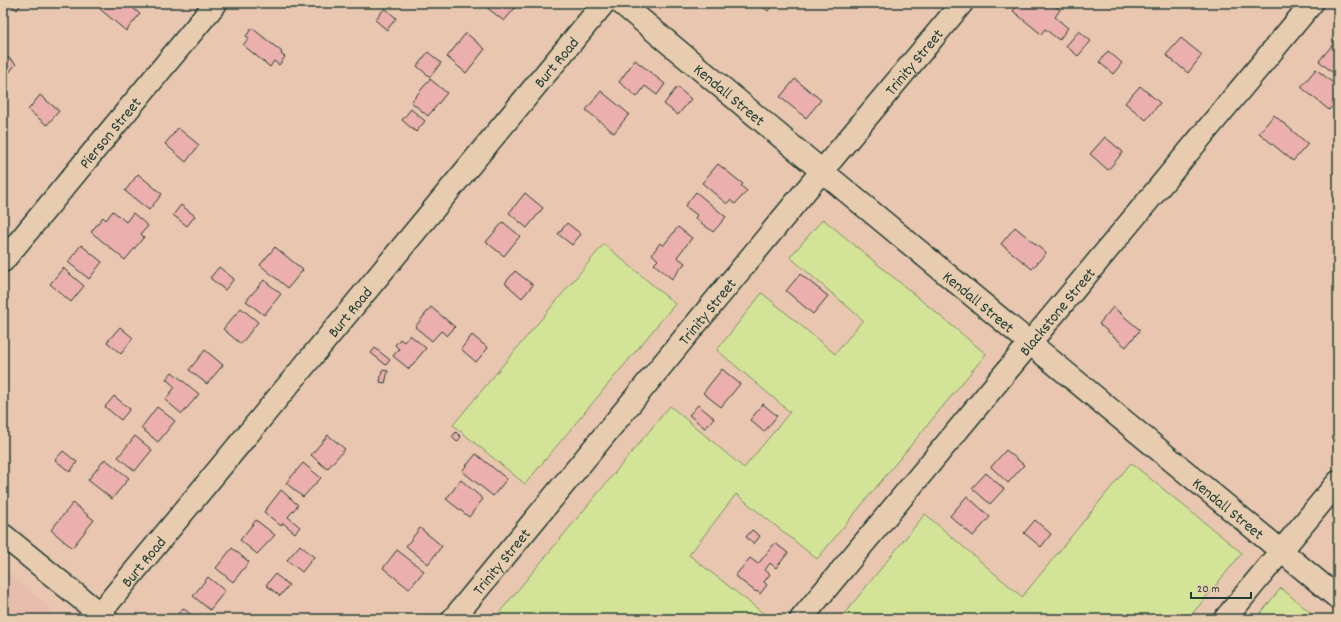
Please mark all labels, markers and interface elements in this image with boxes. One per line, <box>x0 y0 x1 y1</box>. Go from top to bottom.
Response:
street label: Trinity Street <box>881 25 950 101</box>
street label: Burt Road <box>529 33 585 94</box>
street label: Kendall Street <box>688 59 769 133</box>
street label: Pierson Street <box>75 93 148 175</box>
street label: Blackstone Street <box>1015 263 1102 362</box>
street label: Kendall Street <box>937 266 1019 340</box>
street label: Trinity Street <box>674 274 743 351</box>
street label: Burt Road <box>323 283 379 343</box>
street label: Kendall Street <box>1186 473 1268 546</box>
street label: Trinity Street <box>468 524 537 601</box>
street label: Burt Road <box>117 532 173 593</box>
scale bar <box>1191 574 1251 600</box>
text: 20 m <box>1197 581 1220 598</box>

